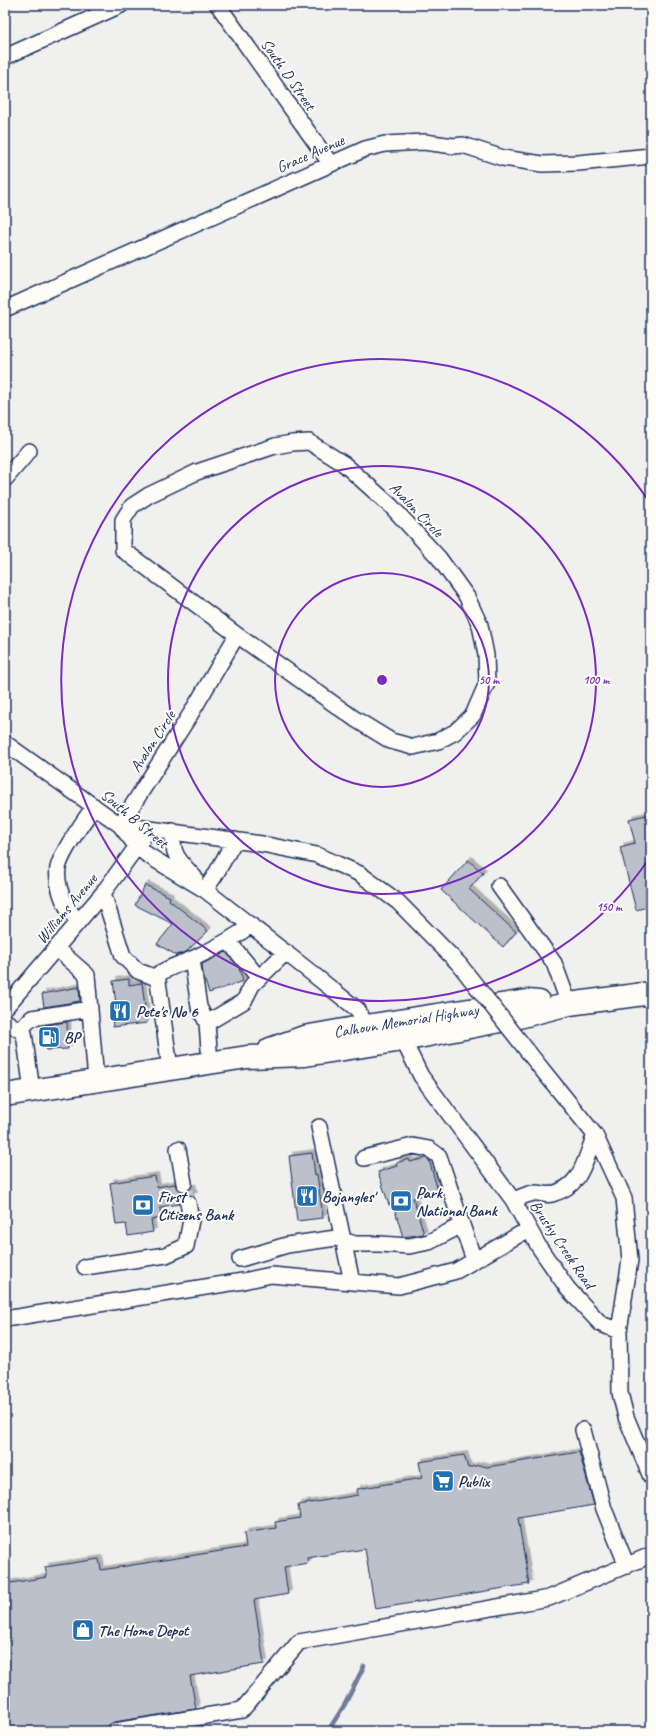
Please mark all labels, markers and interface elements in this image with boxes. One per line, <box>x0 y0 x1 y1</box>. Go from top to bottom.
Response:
street label: South D Street <box>256 35 321 116</box>
street label: Grace Avenue <box>274 129 349 178</box>
street label: Avalon Circle <box>385 478 449 543</box>
text: 50 m <box>479 672 500 688</box>
text: 100 m <box>583 672 610 688</box>
centre of rings <box>375 673 389 687</box>
street label: Avalon Circle <box>126 706 181 776</box>
street label: South B Street <box>97 785 173 854</box>
street label: Williams Avenue <box>32 868 103 948</box>
text: 150 m <box>596 899 623 915</box>
restaurant icon: Pete's No 6 <box>107 998 133 1024</box>
street label: Calhoun Memorial Highway <box>332 999 481 1042</box>
place label: Pete's No 6 <box>136 1002 199 1022</box>
fuel station icon: BP <box>36 1024 62 1050</box>
place label: BP <box>64 1028 82 1048</box>
restaurant icon: Bojangles' <box>294 1183 320 1209</box>
place label: Park National Bank <box>416 1183 499 1221</box>
place label: First Citizens Bank <box>158 1187 235 1225</box>
place label: Bojangles' <box>322 1187 378 1207</box>
bank icon: Park National Bank <box>388 1188 414 1214</box>
bank icon: First Citizens Bank <box>130 1192 156 1218</box>
street label: Brushy Creek Road <box>525 1197 601 1295</box>
supermarket icon: Publix <box>430 1468 456 1494</box>
place label: Publix <box>458 1472 491 1492</box>
shop icon: The Home Depot <box>70 1617 96 1643</box>
place label: The Home Depot <box>98 1621 190 1641</box>

